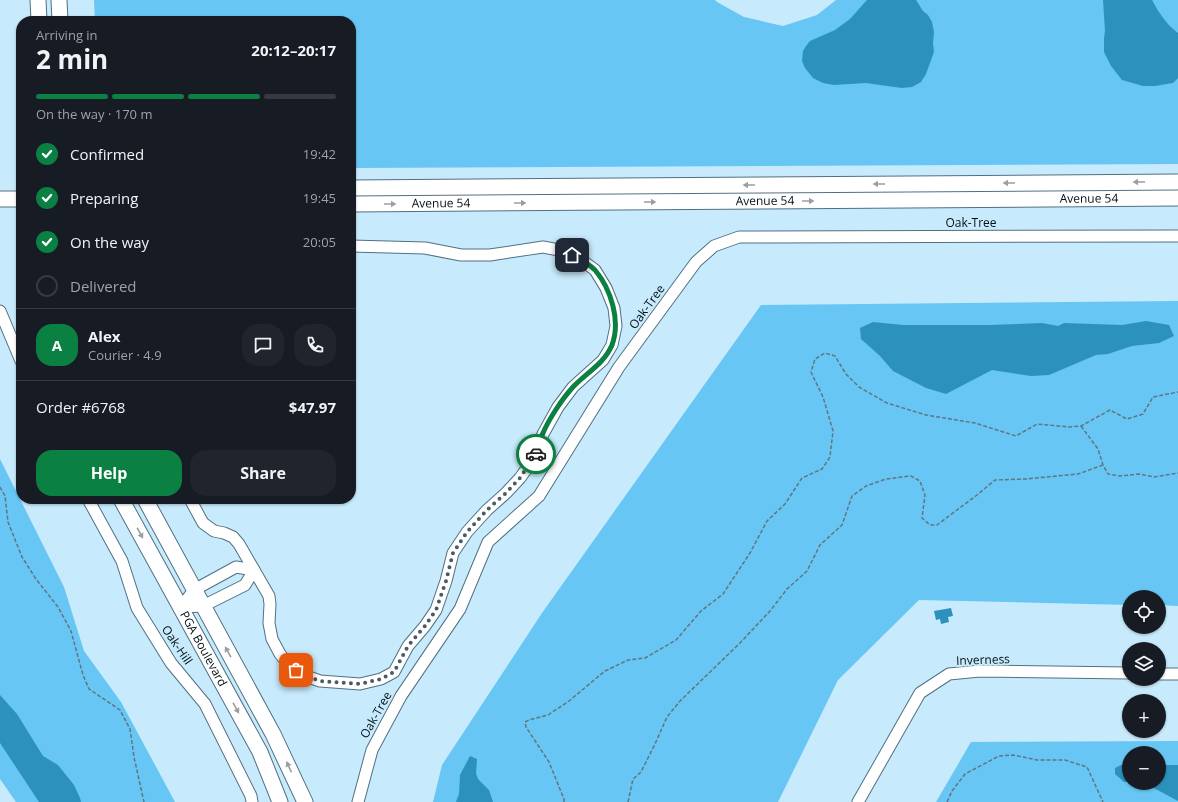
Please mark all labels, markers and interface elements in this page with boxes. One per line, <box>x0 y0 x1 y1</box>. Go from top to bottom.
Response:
text: Arriving in <box>36 26 98 44</box>
text: 20:12–20:17 <box>251 40 336 60</box>
text: 2 min <box>36 41 108 77</box>
text: On the way · 170 m <box>36 105 152 123</box>
icon: check <box>36 143 58 165</box>
text: Confirmed <box>70 144 144 164</box>
text: 19:42 <box>303 145 336 163</box>
one-way arrow <box>1132 179 1145 185</box>
one-way arrow <box>1002 180 1015 186</box>
one-way arrow <box>872 181 885 187</box>
one-way arrow <box>742 182 755 188</box>
icon: check <box>36 187 58 209</box>
text: Preparing <box>70 188 138 208</box>
text: 19:45 <box>303 189 336 207</box>
street label: Avenue 54 <box>1060 189 1119 207</box>
street label: Avenue 54 <box>736 192 795 209</box>
street label: Avenue 54 <box>412 194 471 212</box>
one-way arrow <box>802 198 815 204</box>
one-way arrow <box>644 199 657 205</box>
one-way arrow <box>514 200 527 206</box>
one-way arrow <box>384 201 397 207</box>
street label: Oak-Tree <box>945 214 997 231</box>
icon: check <box>36 231 58 253</box>
text: On the way <box>70 232 149 252</box>
text: 20:05 <box>303 233 336 251</box>
pin <box>555 238 589 272</box>
icon: home <box>561 244 583 266</box>
text: Delivered <box>70 276 137 296</box>
street label: Oak-Tree <box>625 281 669 332</box>
button: chat <box>242 324 284 366</box>
button: phone <box>294 324 336 366</box>
text: Alex <box>88 326 120 346</box>
text: A <box>52 335 62 355</box>
text: Courier · 4.9 <box>88 346 162 364</box>
text: Order #6768 <box>36 397 125 417</box>
text: $47.97 <box>289 397 336 417</box>
courier <box>516 434 556 474</box>
icon: car <box>525 443 547 465</box>
button: Help <box>36 450 182 496</box>
button: Share <box>190 450 336 496</box>
one-way arrow <box>136 527 143 539</box>
map controls <box>1122 590 1166 790</box>
button: locate <box>1122 590 1166 634</box>
street label: PGA Boulevard <box>176 608 231 689</box>
street label: Oak-Hill <box>158 622 197 668</box>
button: layers <box>1122 642 1166 686</box>
one-way arrow <box>225 646 231 658</box>
street label: Inverness <box>956 650 1010 669</box>
pin <box>279 653 313 687</box>
icon: bag <box>285 659 307 681</box>
street label: Oak-Tree <box>356 688 396 741</box>
button: + <box>1122 694 1166 738</box>
one-way arrow <box>233 702 240 714</box>
button: − <box>1122 746 1166 790</box>
one-way arrow <box>286 761 292 772</box>

